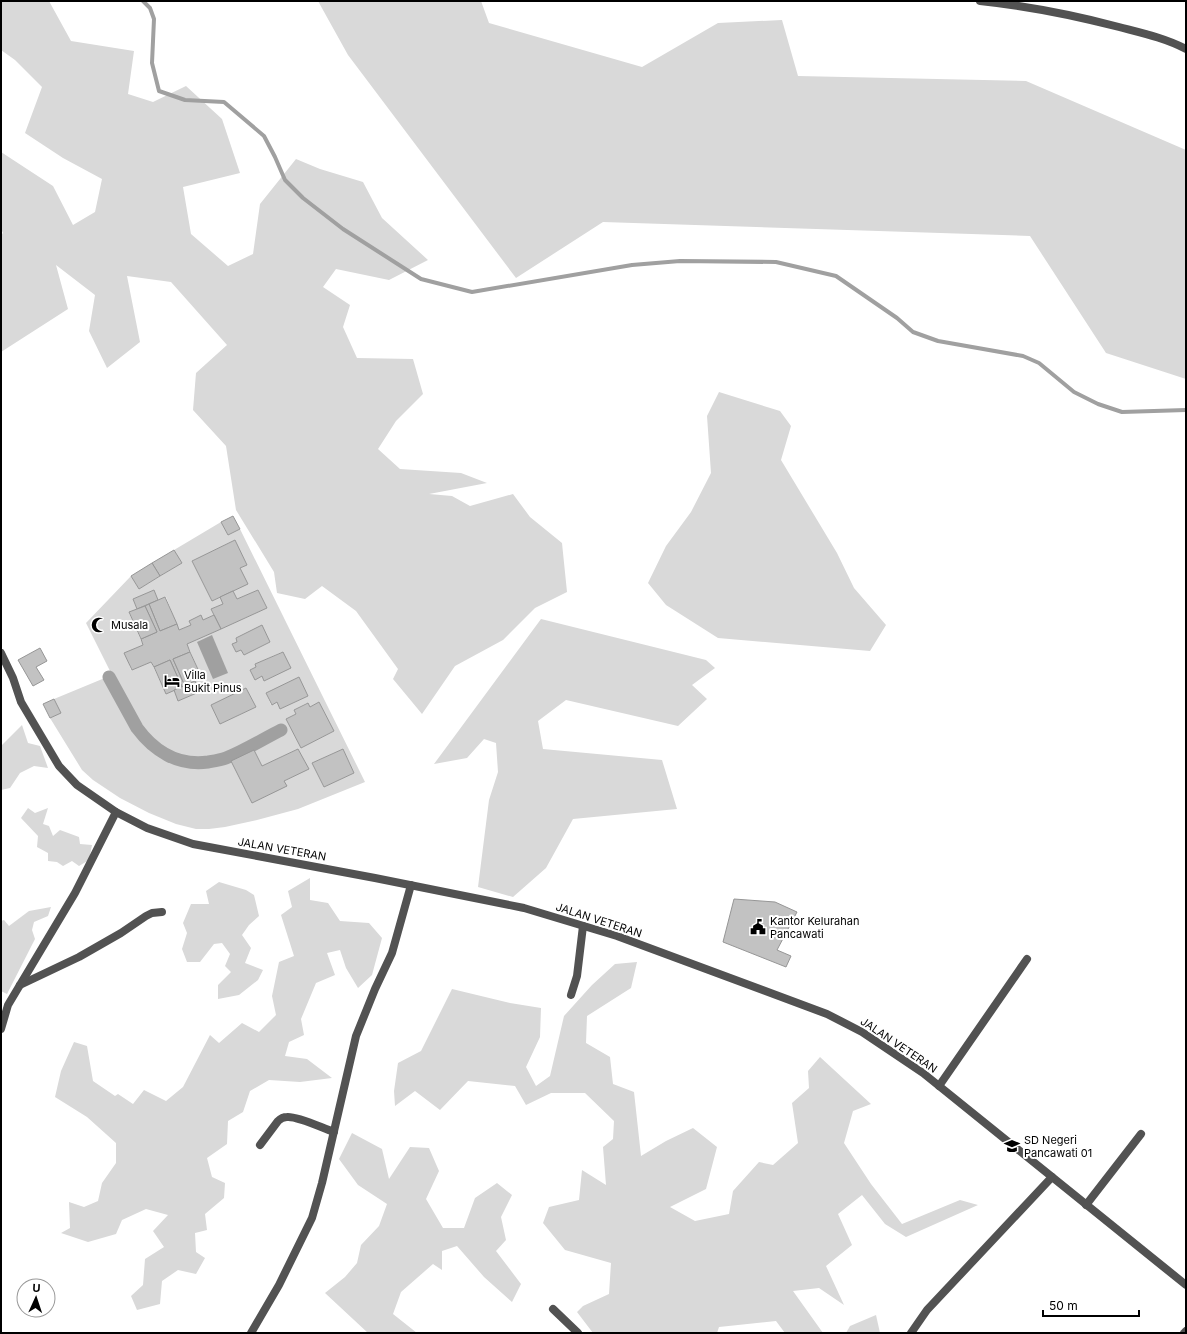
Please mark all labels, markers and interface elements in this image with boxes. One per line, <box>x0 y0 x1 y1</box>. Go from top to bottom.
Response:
mosque icon: Musala <box>90 616 108 634</box>
place label: Musala <box>111 618 148 632</box>
place label: Villa Bukit Pinus <box>184 668 242 695</box>
hotel icon: Villa Bukit Pinus <box>163 672 181 690</box>
street label: JALAN VETERAN <box>237 834 327 864</box>
street label: JALAN VETERAN <box>554 899 644 941</box>
place label: Kantor Kelurahan Pancawati <box>770 914 859 941</box>
public building icon: Kantor Kelurahan Pancawati <box>749 918 767 936</box>
street label: JALAN VETERAN <box>858 1014 940 1076</box>
place label: SD Negeri Pancawati 01 <box>1024 1133 1092 1160</box>
school or university icon: SD Negeri Pancawati 01 <box>1003 1137 1021 1155</box>
north arrow <box>16 1278 56 1318</box>
text: U <box>32 1281 41 1295</box>
scale bar <box>1043 1292 1139 1318</box>
text: 50 m <box>1049 1298 1078 1313</box>

